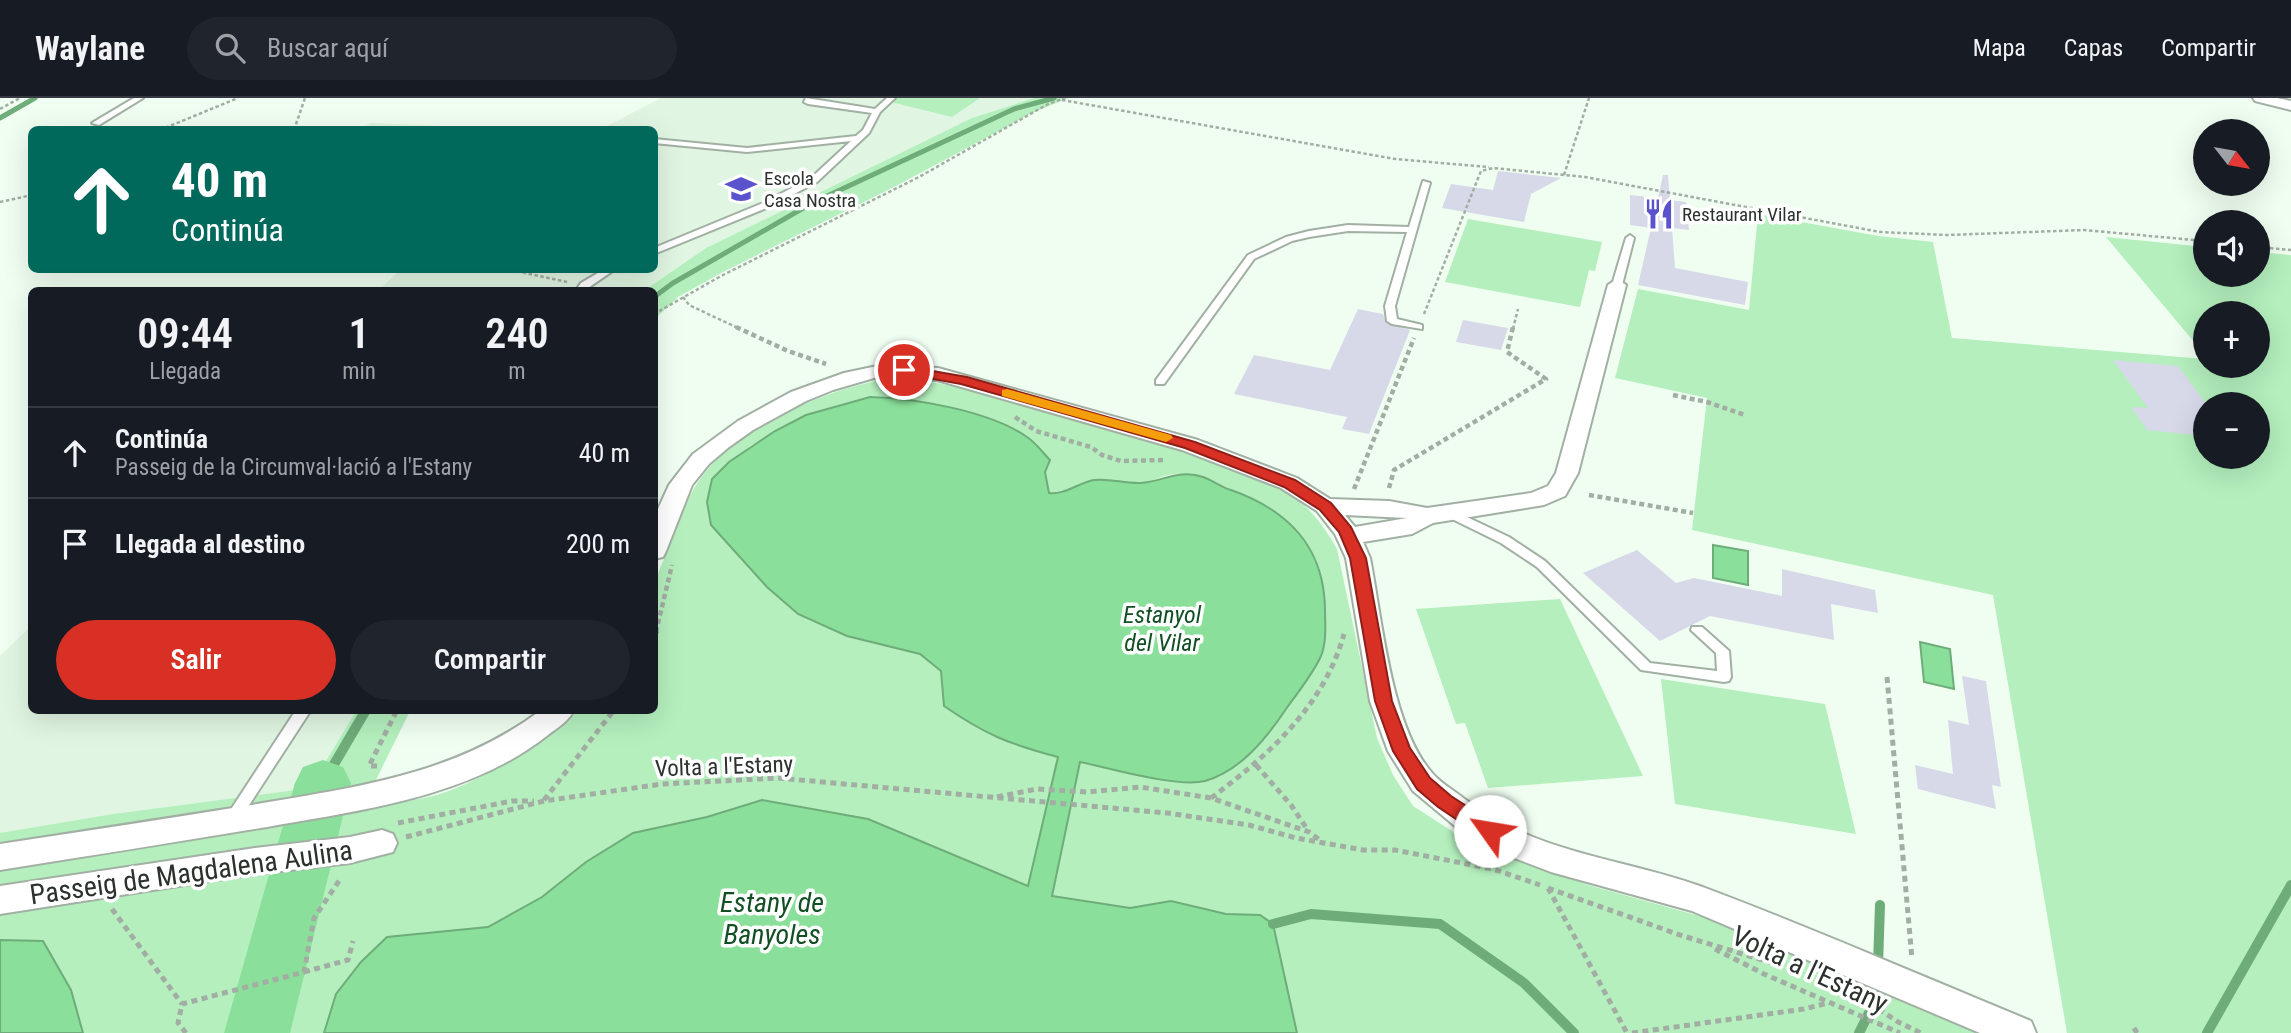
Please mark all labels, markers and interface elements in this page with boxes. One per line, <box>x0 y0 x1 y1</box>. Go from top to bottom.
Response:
search box <box>187 17 677 80</box>
text: Waylane <box>35 29 145 68</box>
icon: search <box>211 29 249 67</box>
text: Buscar aquí <box>267 33 388 63</box>
text: Mapa <box>1973 34 2026 62</box>
text: Capas <box>2064 34 2123 62</box>
text: Compartir <box>2161 34 2256 62</box>
north arrow <box>2193 119 2270 196</box>
map controls <box>2193 119 2270 469</box>
text: 40 m <box>171 152 268 209</box>
icon: ahead <box>56 154 147 245</box>
place label: Escola Casa Nostra <box>764 167 856 212</box>
school or university icon: Escola Casa Nostra <box>724 172 758 206</box>
restaurant icon: Restaurant Vilar <box>1642 197 1676 231</box>
place label: Restaurant Vilar <box>1682 203 1802 226</box>
button: sound <box>2193 210 2270 287</box>
text: Continúa <box>171 211 284 249</box>
button: + <box>2193 301 2270 378</box>
text: 09:44 <box>137 309 233 358</box>
text: 1 <box>349 309 370 358</box>
text: 240 <box>485 309 549 358</box>
pin <box>874 340 934 400</box>
icon: arrive <box>885 351 923 389</box>
text: Llegada <box>149 358 221 385</box>
text: min <box>342 358 376 385</box>
text: m <box>508 358 526 385</box>
button: − <box>2193 392 2270 469</box>
text: Continúa <box>115 424 208 454</box>
icon: ahead <box>56 434 94 472</box>
text: 40 m <box>579 438 630 468</box>
text: Passeig de la Circumval·lació a l'Estany <box>115 454 472 481</box>
icon: arrive <box>56 525 94 563</box>
text: Llegada al destino <box>115 529 305 559</box>
text: 200 m <box>566 529 630 559</box>
water label: Estanyol del Vilar <box>1123 601 1202 657</box>
button: Salir <box>56 620 336 700</box>
button: Compartir <box>350 620 630 700</box>
street label: Volta a l'Estany <box>654 751 794 782</box>
position arrow <box>1453 794 1527 868</box>
street label: Passeig de Magdalena Aulina <box>28 834 355 911</box>
water label: Estany de Banyoles <box>720 886 824 951</box>
street label: Volta a l'Estany <box>1726 919 1893 1020</box>

